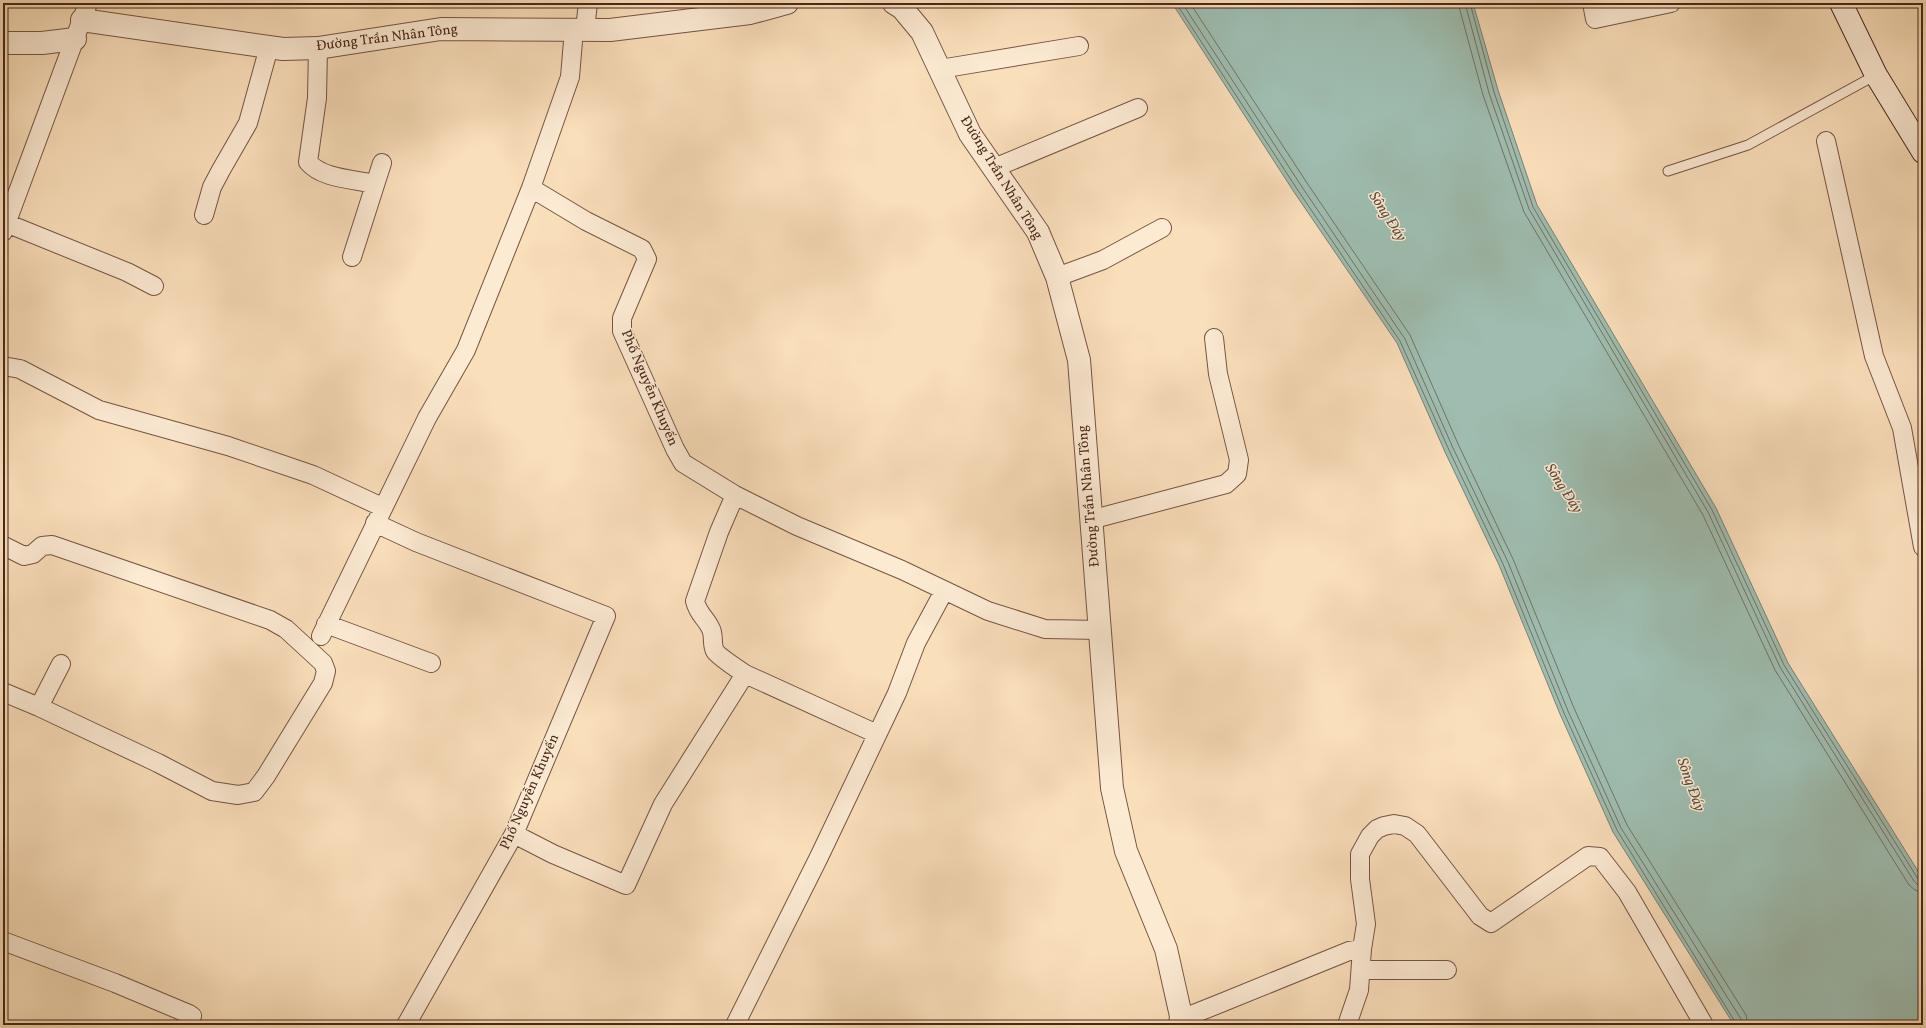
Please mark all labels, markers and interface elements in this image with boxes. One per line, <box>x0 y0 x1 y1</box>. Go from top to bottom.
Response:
street label: Đường Trần Nhân Tông <box>315 20 459 56</box>
street label: Đường Trần Nhân Tông <box>955 113 1047 243</box>
water label: Sông Đáy <box>1363 188 1411 246</box>
street label: Phố Nguyễn Khuyến <box>616 327 682 449</box>
street label: Đường Trần Nhân Tông <box>1073 424 1105 568</box>
water label: Sông Đáy <box>1539 460 1587 518</box>
street label: Phố Nguyễn Khuyến <box>496 731 564 853</box>
water label: Sông Đáy <box>1671 755 1709 815</box>

